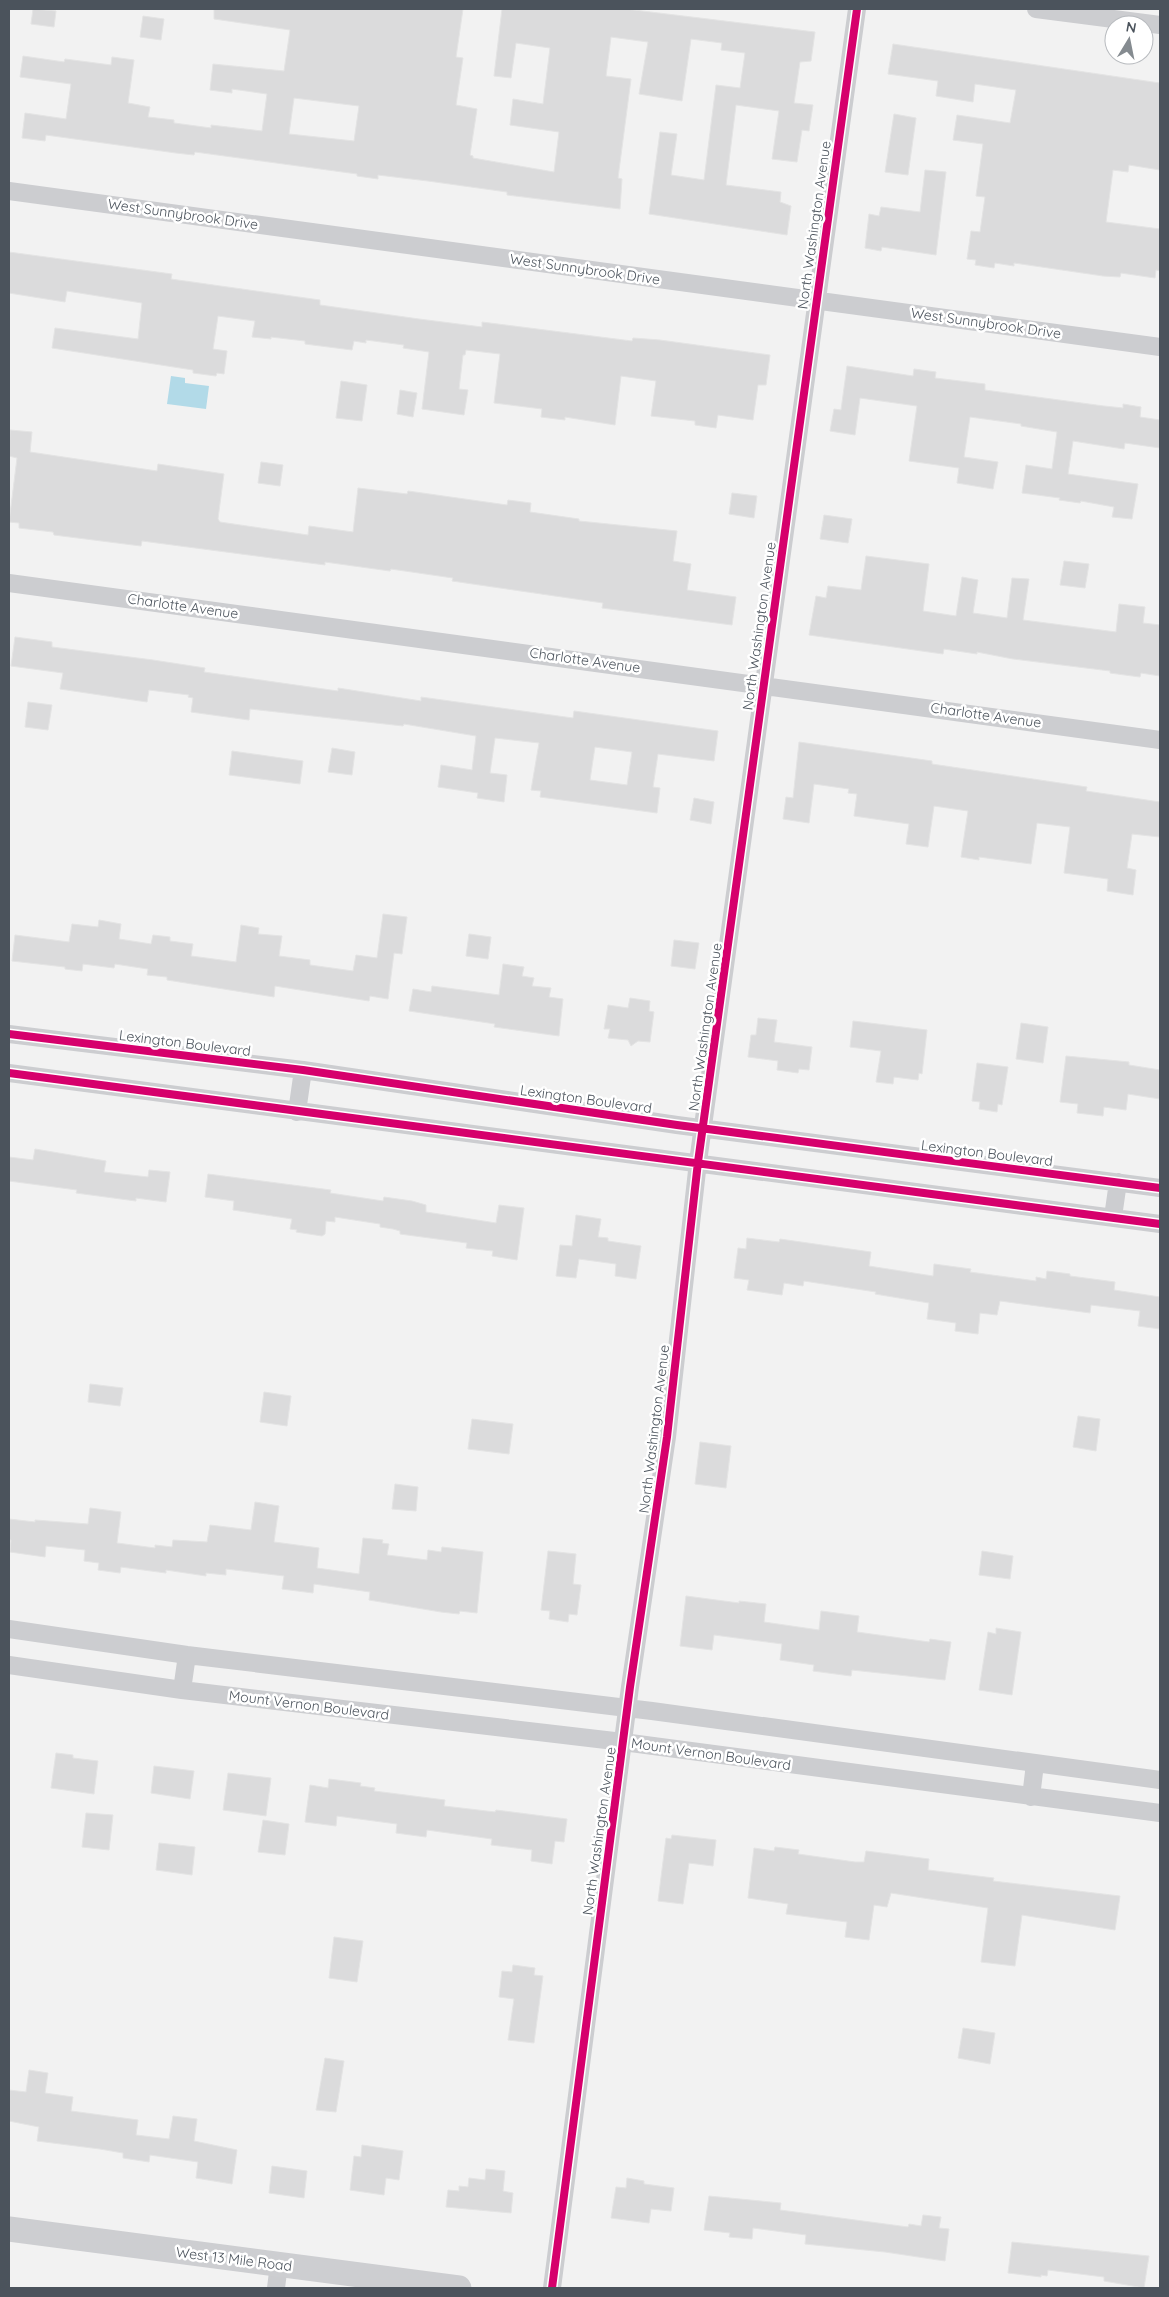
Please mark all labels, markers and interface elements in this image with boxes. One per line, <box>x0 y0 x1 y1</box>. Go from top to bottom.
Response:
north arrow <box>1104 15 1154 65</box>
text: N <box>1125 17 1138 37</box>
street label: North Washington Avenue <box>793 140 835 310</box>
street label: West Sunnybrook Drive <box>107 195 259 233</box>
street label: West Sunnybrook Drive <box>509 250 661 288</box>
street label: West Sunnybrook Drive <box>910 304 1062 342</box>
street label: North Washington Avenue <box>738 541 780 711</box>
street label: Charlotte Avenue <box>127 589 240 623</box>
street label: Charlotte Avenue <box>529 643 642 677</box>
street label: Charlotte Avenue <box>930 698 1043 732</box>
street label: North Washington Avenue <box>684 942 726 1112</box>
street label: Lexington Boulevard <box>118 1026 252 1060</box>
street label: Lexington Boulevard <box>519 1081 653 1117</box>
street label: Lexington Boulevard <box>920 1136 1054 1170</box>
street label: North Washington Avenue <box>635 1344 673 1514</box>
street label: Mount Vernon Boulevard <box>228 1686 390 1724</box>
street label: Mount Vernon Boulevard <box>630 1734 792 1774</box>
street label: North Washington Avenue <box>578 1746 620 1916</box>
street label: West 13 Mile Road <box>175 2243 293 2275</box>

